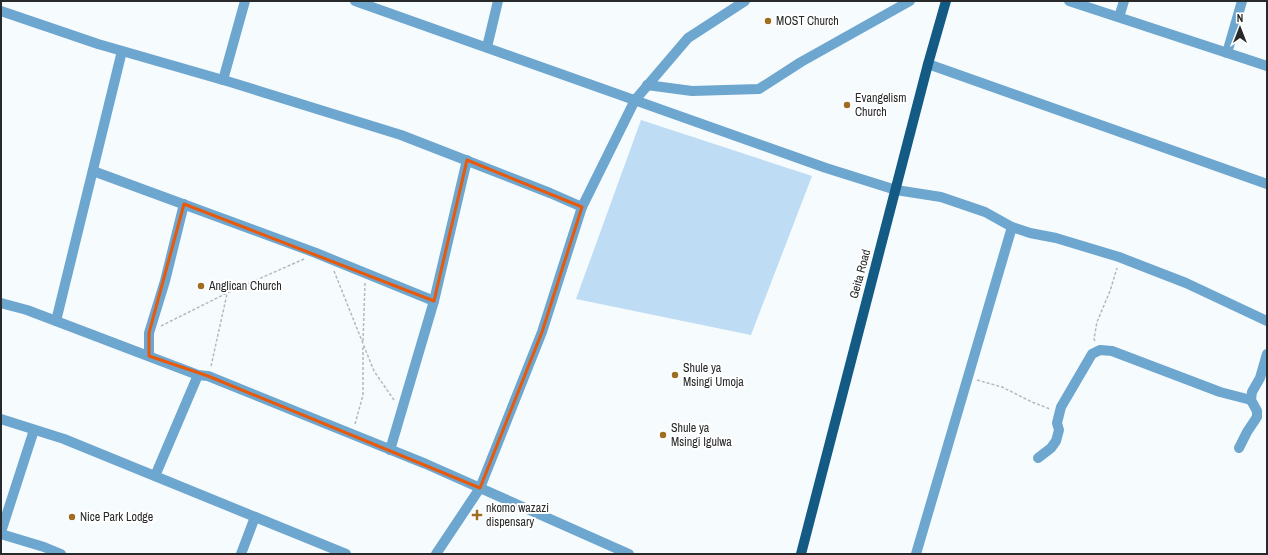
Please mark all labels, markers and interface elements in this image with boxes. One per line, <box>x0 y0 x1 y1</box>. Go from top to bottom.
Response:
north arrow <box>1220 8 1260 48</box>
text: N <box>1237 11 1243 25</box>
place label: MOST Church <box>776 13 839 29</box>
marker: MOST Church <box>763 16 773 26</box>
place label: Evangelism Church <box>855 90 906 120</box>
marker: Evangelism Church <box>842 100 852 110</box>
street label: Geita Road <box>846 248 874 300</box>
place label: Anglican Church <box>208 278 282 294</box>
marker: Anglican Church <box>196 281 206 291</box>
place label: Shule ya Msingi Umoja <box>683 360 744 390</box>
marker: Shule ya Msingi Umoja <box>670 370 680 380</box>
place label: Shule ya Msingi Igulwa <box>671 420 732 450</box>
marker: Shule ya Msingi Igulwa <box>658 430 668 440</box>
place label: nkomo wazazi dispensary <box>486 500 549 530</box>
place label: Nice Park Lodge <box>80 509 153 525</box>
marker: nkomo wazazi dispensary <box>471 509 483 521</box>
marker: Nice Park Lodge <box>67 512 77 522</box>

